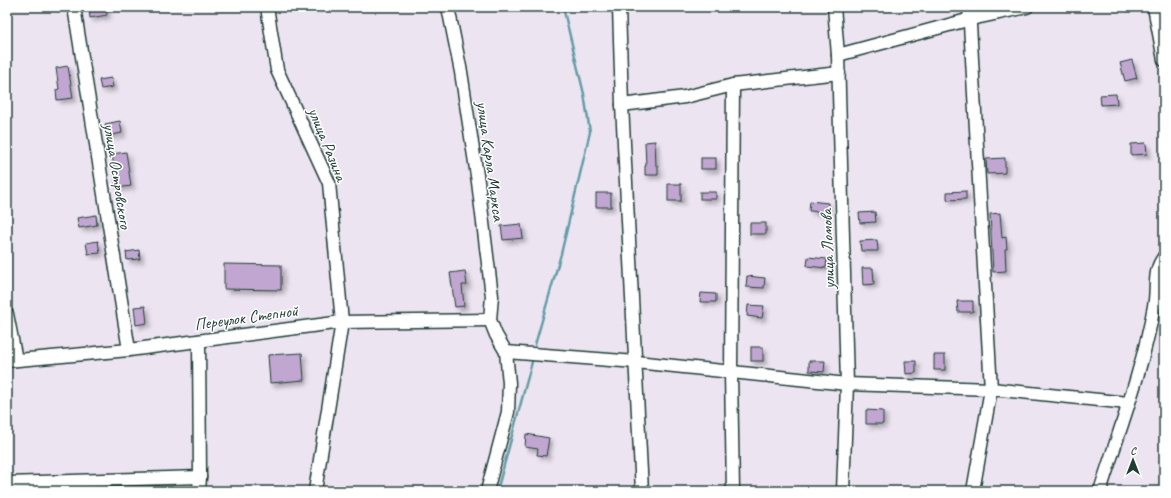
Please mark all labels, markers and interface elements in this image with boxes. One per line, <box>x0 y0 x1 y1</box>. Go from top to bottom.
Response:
street label: улица Карла Маркса <box>472 99 510 224</box>
street label: улица Разина <box>303 103 353 186</box>
street label: улица Островского <box>99 121 136 231</box>
street label: улица Ломова <box>816 207 839 290</box>
street label: Переулок Степной <box>193 300 300 335</box>
north arrow <box>1113 440 1153 480</box>
text: С <box>1130 443 1137 457</box>

